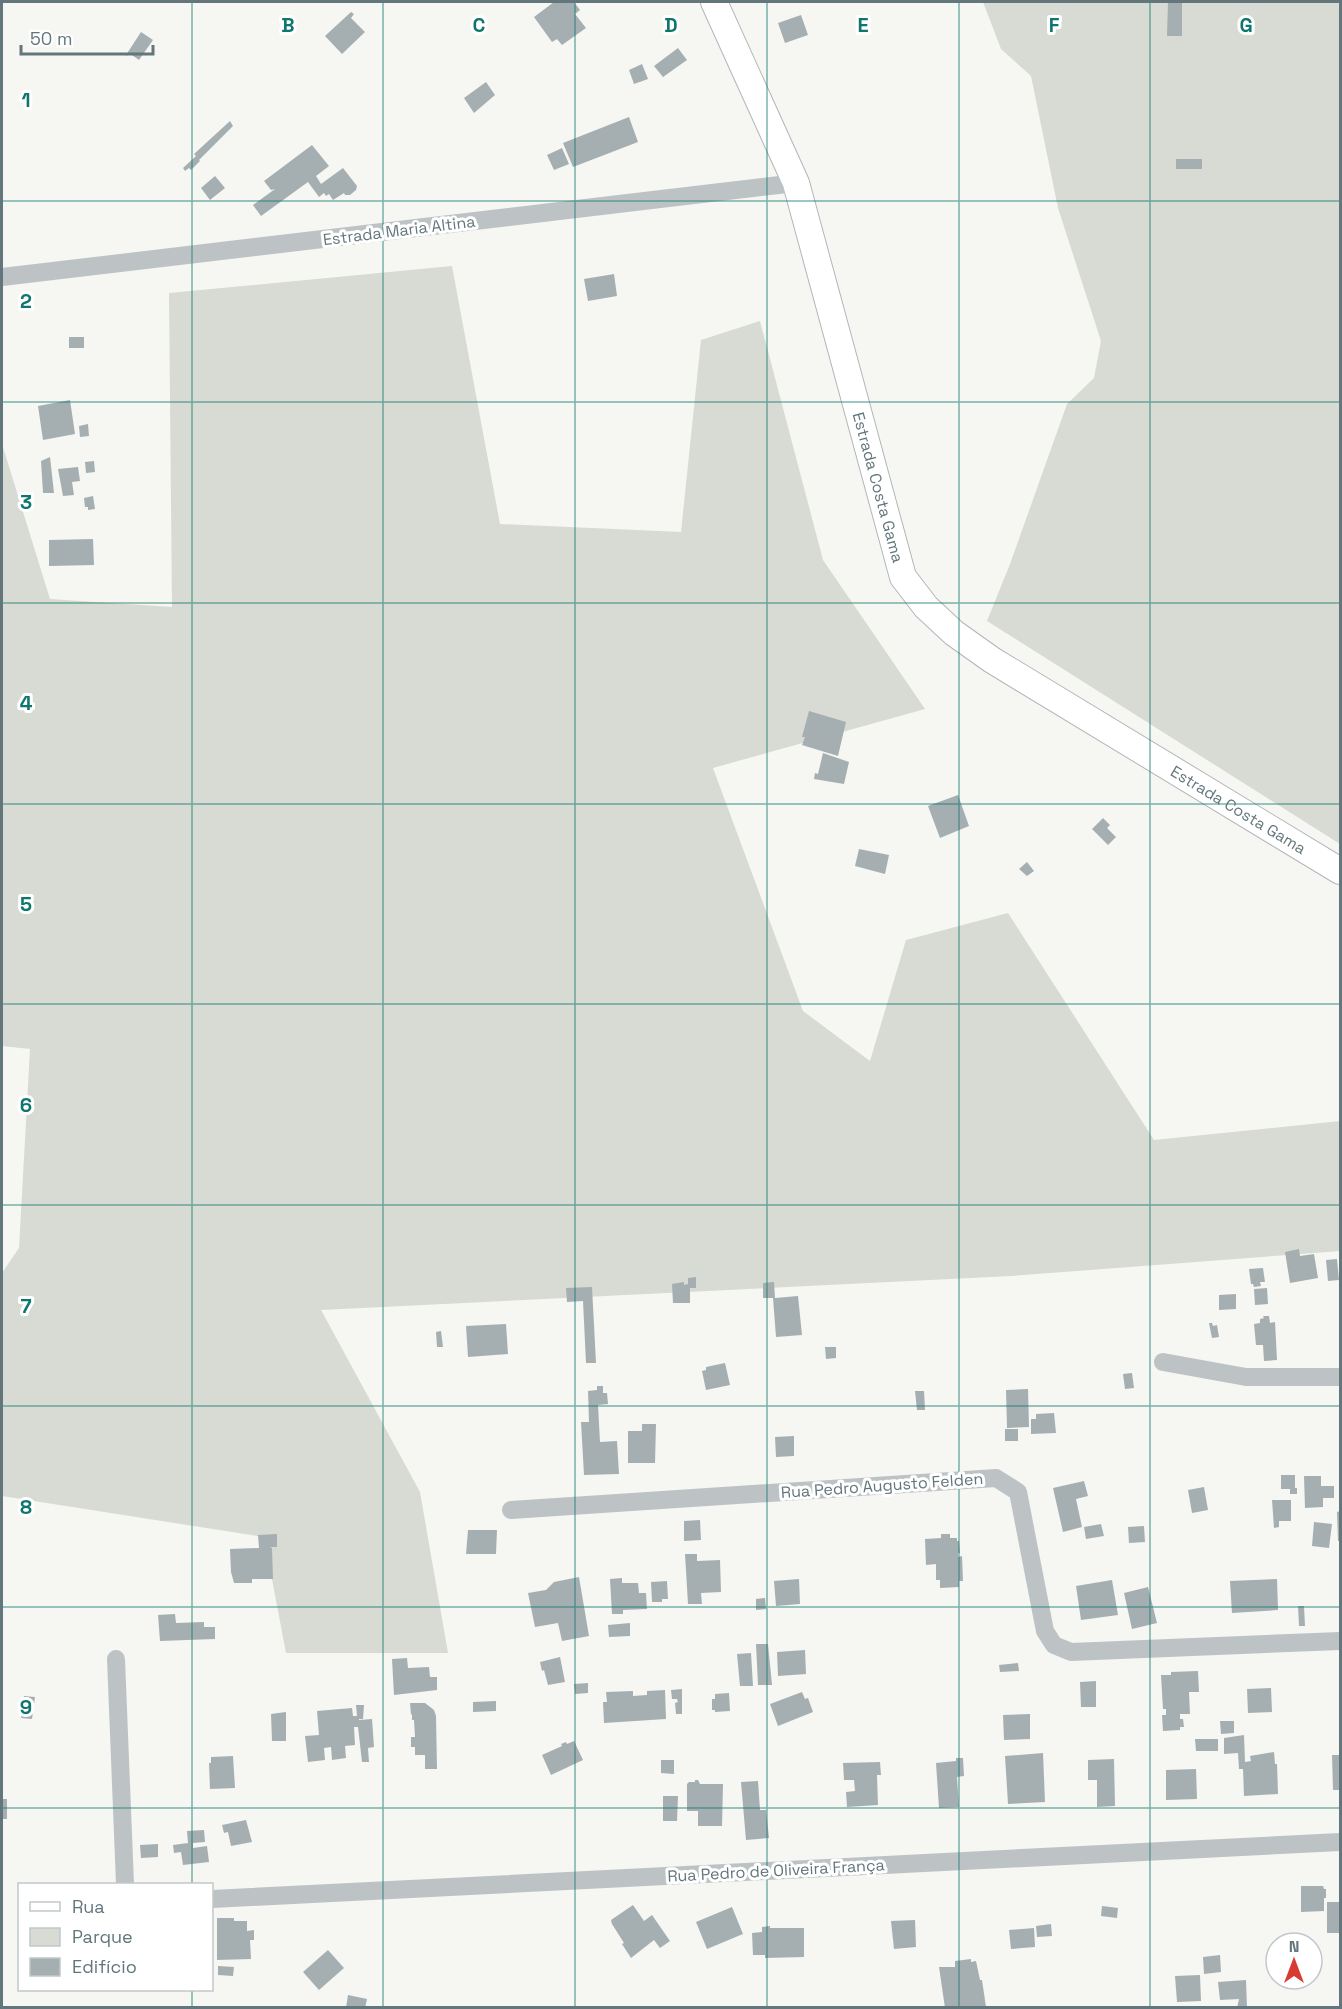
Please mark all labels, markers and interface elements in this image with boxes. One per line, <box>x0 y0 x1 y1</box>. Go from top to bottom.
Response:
text: B <box>281 12 295 38</box>
text: C <box>473 12 486 38</box>
text: D <box>664 12 678 38</box>
text: E <box>857 12 869 38</box>
text: F <box>1049 12 1060 38</box>
text: G <box>1239 12 1253 38</box>
scale bar <box>21 18 153 56</box>
text: 50 m <box>30 27 72 50</box>
text: 1 <box>21 87 31 113</box>
street label: Estrada Maria Altina <box>322 211 476 250</box>
text: 2 <box>20 288 32 314</box>
street label: Estrada Costa Gama <box>848 410 909 565</box>
text: 3 <box>20 489 32 515</box>
text: 4 <box>20 690 33 716</box>
street label: Estrada Costa Gama <box>1167 761 1310 859</box>
text: 5 <box>20 891 32 917</box>
text: 6 <box>20 1092 32 1118</box>
text: 7 <box>20 1293 32 1319</box>
street label: Rua Pedro Augusto Felden <box>780 1468 984 1503</box>
text: 8 <box>20 1494 32 1520</box>
text: 9 <box>20 1694 32 1720</box>
street label: Rua Pedro de Oliveira França <box>667 1854 885 1887</box>
legend <box>18 1883 213 1991</box>
text: Rua <box>72 1895 105 1918</box>
text: Parque <box>72 1925 133 1948</box>
north arrow <box>1264 1931 1324 1991</box>
text: N <box>1289 1936 1299 1957</box>
text: Edifício <box>72 1955 137 1978</box>

